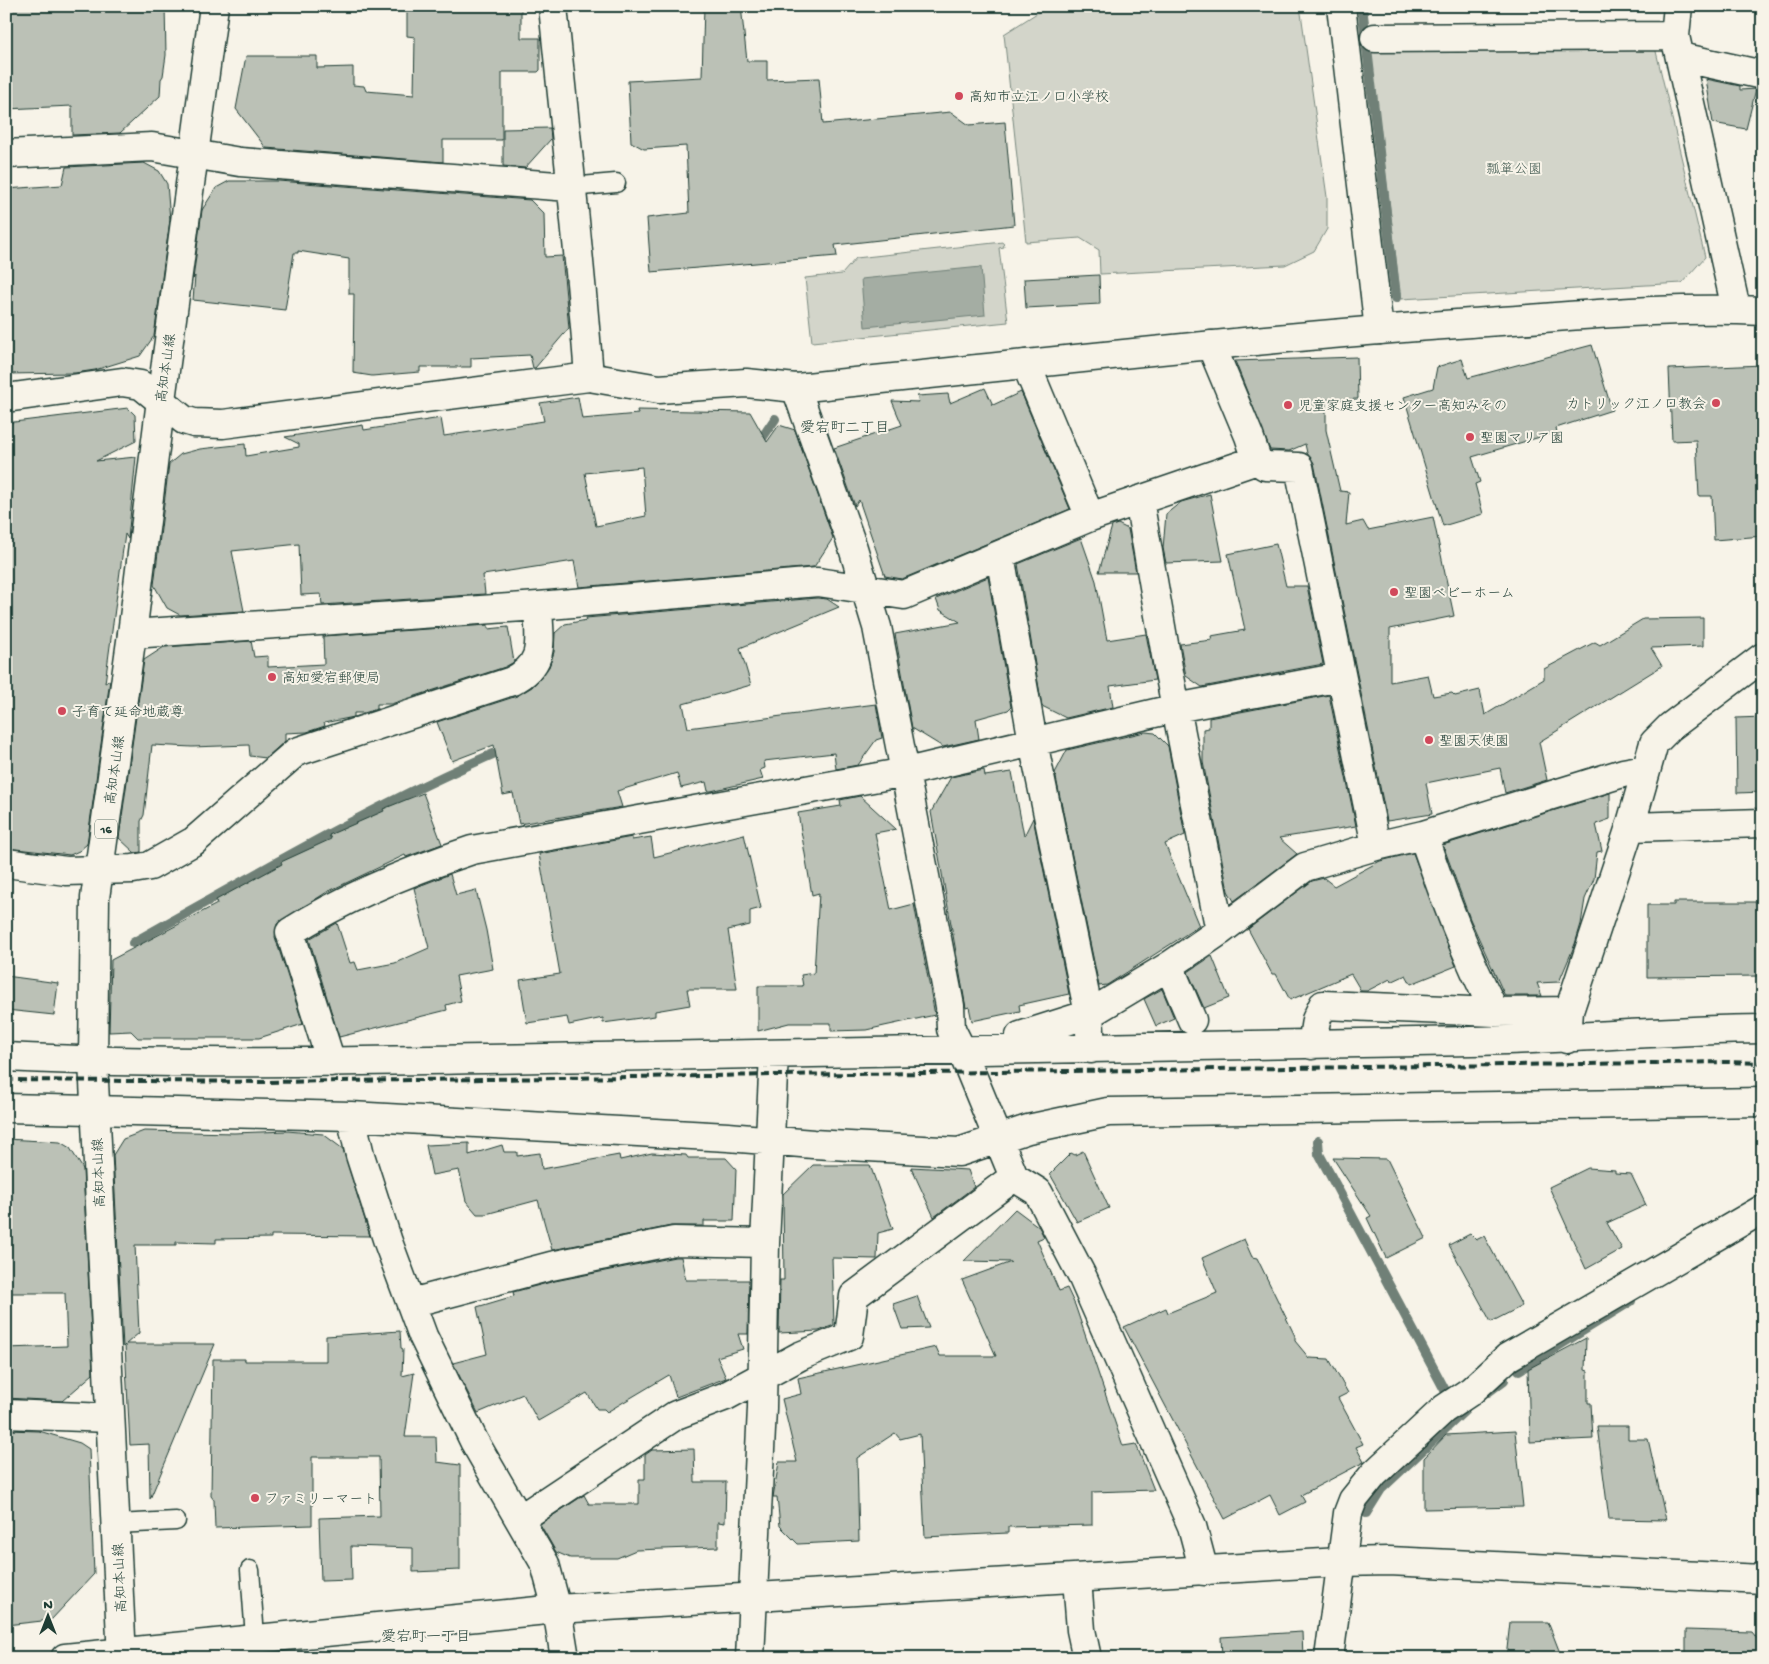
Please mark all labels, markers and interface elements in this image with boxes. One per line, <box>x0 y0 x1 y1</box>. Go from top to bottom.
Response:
marker: 高知市立江ノ口小学校 <box>953 90 965 102</box>
place label: 高知市立江ノ口小学校 <box>969 90 1109 107</box>
park label: 瓢箪公園 <box>1486 162 1542 179</box>
street label: 高知本山線 <box>154 333 181 404</box>
place label: カトリック江ノ口教会 <box>1566 397 1706 414</box>
marker: カトリック江ノ口教会 <box>1710 397 1722 409</box>
marker: 児童家庭支援センター高知みその <box>1282 399 1294 411</box>
place label: 児童家庭支援センター高知みその <box>1298 399 1507 416</box>
district label: 愛宕町二丁目 <box>800 419 890 438</box>
marker: 聖園マリア園 <box>1464 431 1476 443</box>
place label: 聖園マリア園 <box>1480 431 1564 448</box>
marker: 聖園ベビーホーム <box>1388 586 1400 598</box>
place label: 聖園ベビーホーム <box>1404 586 1515 603</box>
marker: 高知愛宕郵便局 <box>266 671 278 683</box>
place label: 高知愛宕郵便局 <box>282 671 380 688</box>
marker: 子育て延命地蔵尊 <box>56 705 68 717</box>
place label: 子育て延命地蔵尊 <box>72 705 184 722</box>
marker: 聖園天使園 <box>1423 734 1435 746</box>
place label: 聖園天使園 <box>1439 734 1509 751</box>
street label: 高知本山線 <box>103 735 130 806</box>
road number: 16 <box>95 820 117 839</box>
street label: 高知本山線 <box>91 1138 110 1208</box>
marker: ファミリーマート <box>249 1492 261 1504</box>
place label: ファミリーマート <box>265 1492 377 1509</box>
street label: 高知本山線 <box>111 1542 132 1613</box>
north arrow <box>22 1592 72 1642</box>
text: N <box>43 1597 53 1614</box>
district label: 愛宕町一丁目 <box>381 1628 471 1647</box>

